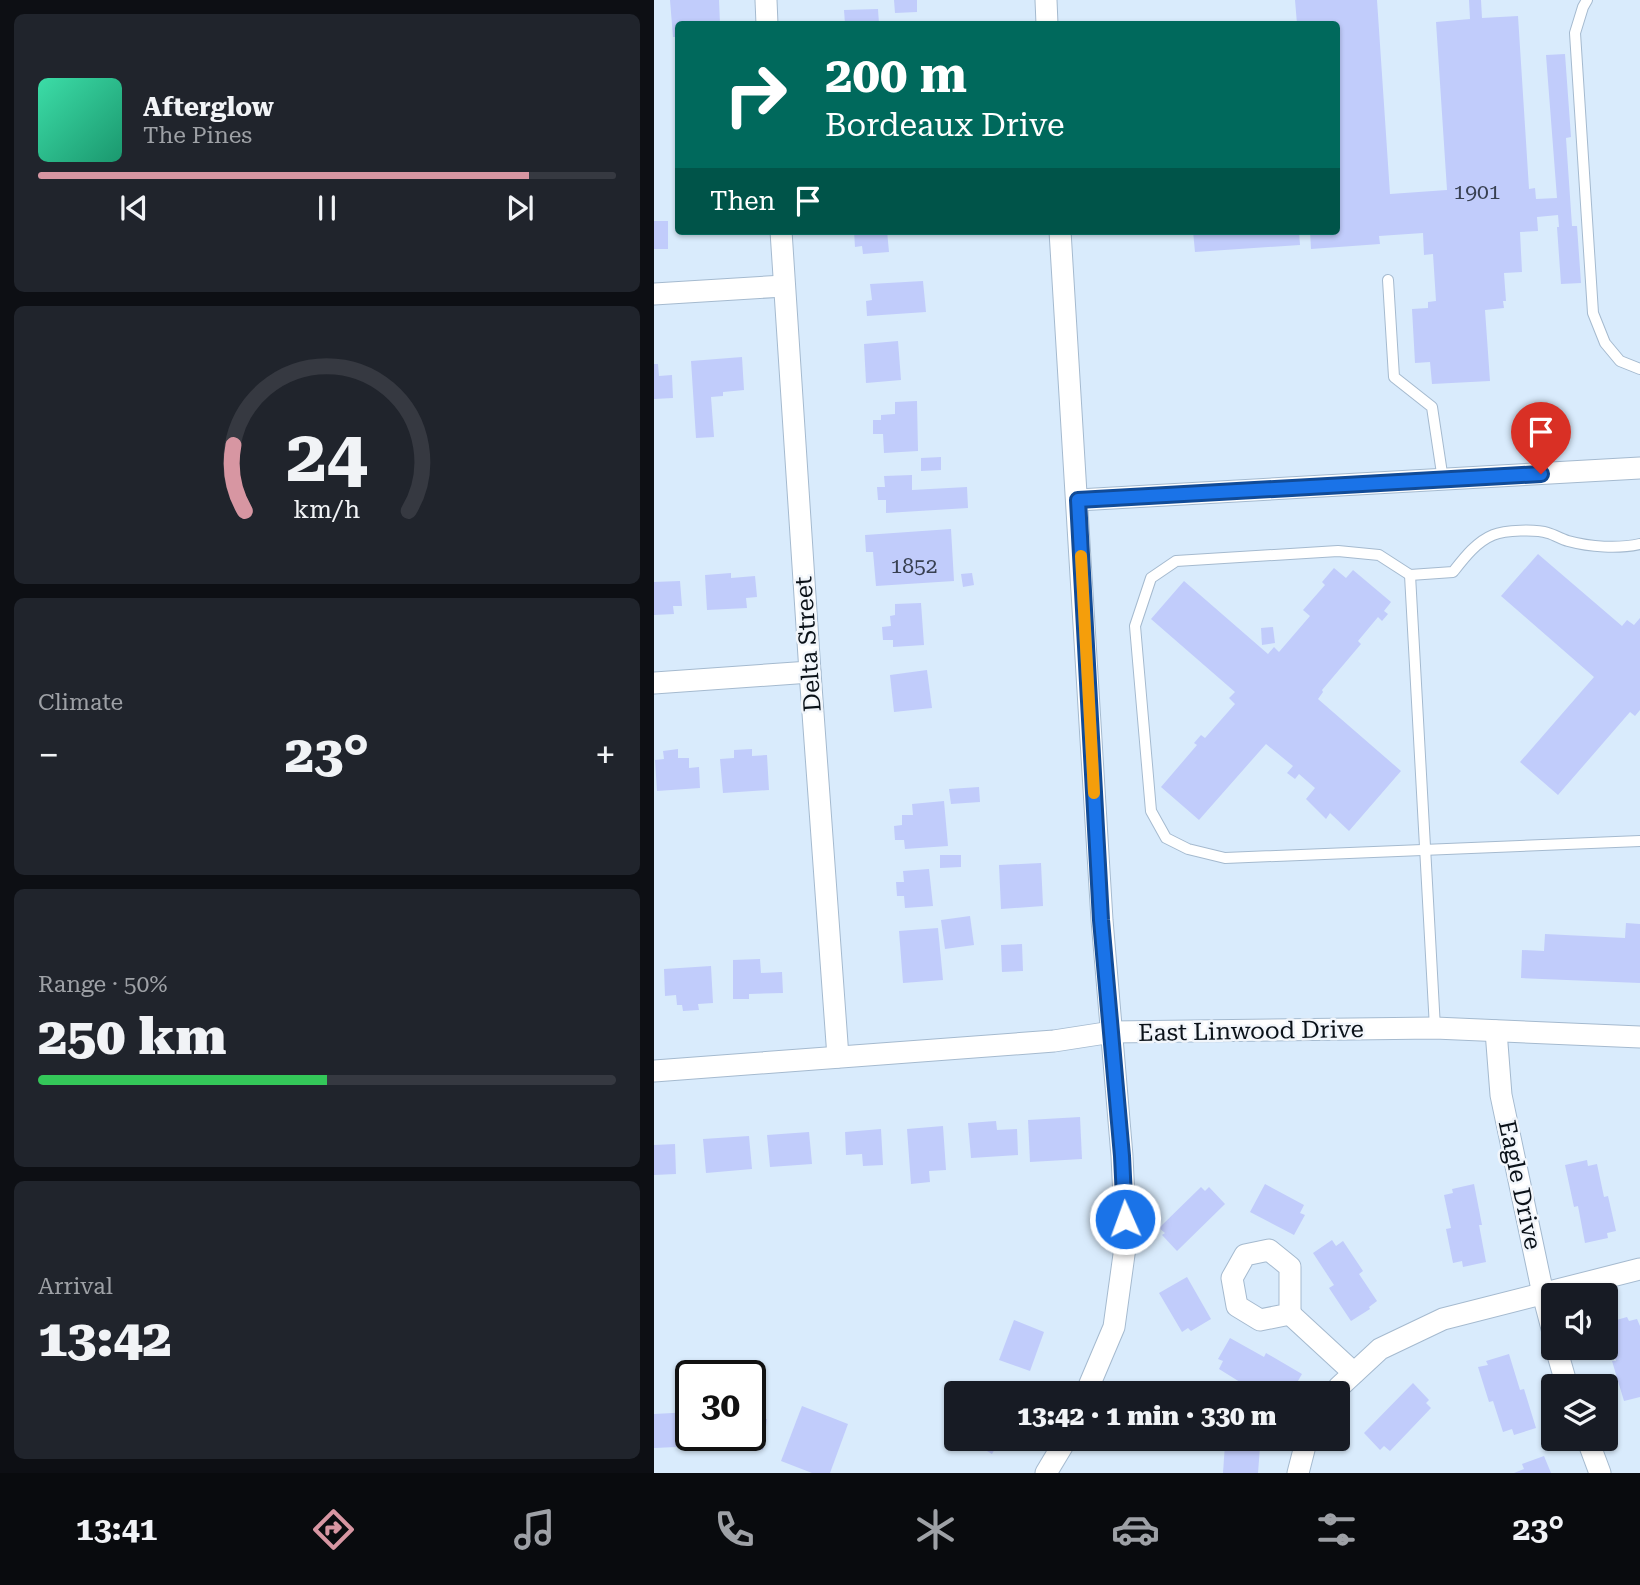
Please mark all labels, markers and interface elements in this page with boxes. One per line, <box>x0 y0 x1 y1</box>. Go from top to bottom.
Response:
text: 200 m <box>825 47 967 104</box>
icon: right <box>710 49 801 140</box>
text: Afterglow <box>143 92 274 122</box>
text: Bordeaux Drive <box>825 106 1065 144</box>
text: The Pines <box>143 122 252 149</box>
house number: 1901 <box>1453 180 1501 204</box>
icon: arrive <box>789 182 827 220</box>
text: Then <box>710 186 775 216</box>
icon: previous <box>115 189 153 227</box>
icon: pause <box>308 189 346 227</box>
icon: next <box>501 189 539 227</box>
pin <box>1511 402 1571 474</box>
icon: arrive <box>1522 413 1560 451</box>
text: 24 <box>286 414 368 499</box>
text: km/h <box>294 494 360 523</box>
house number: 1852 <box>890 554 938 578</box>
street label: Delta Street <box>789 575 827 713</box>
text: Climate <box>38 689 123 716</box>
text: 23° <box>285 724 369 785</box>
text: − <box>38 733 59 777</box>
text: + <box>595 733 616 777</box>
text: Range · 50% <box>38 971 167 998</box>
text: 250 km <box>38 1006 226 1067</box>
street label: East Linwood Drive <box>1138 1015 1364 1047</box>
street label: Eagle Drive <box>1493 1118 1547 1252</box>
position arrow <box>1088 1182 1162 1256</box>
text: Arrival <box>38 1273 113 1300</box>
map controls <box>1541 1283 1618 1451</box>
button: sound <box>1541 1283 1618 1360</box>
text: 13:42 <box>38 1308 172 1369</box>
speed limit sign: 30 <box>675 1360 766 1451</box>
button: layers <box>1541 1374 1618 1451</box>
text: 13:42 · 1 min · 330 m <box>1017 1401 1277 1431</box>
icon: directions <box>309 1505 358 1554</box>
icon: music <box>510 1505 559 1554</box>
icon: phone <box>710 1505 759 1554</box>
icon: climate <box>911 1505 960 1554</box>
icon: car <box>1111 1505 1160 1554</box>
icon: filters <box>1312 1505 1361 1554</box>
text: 13:41 <box>76 1510 157 1548</box>
text: 23° <box>1512 1510 1564 1548</box>

